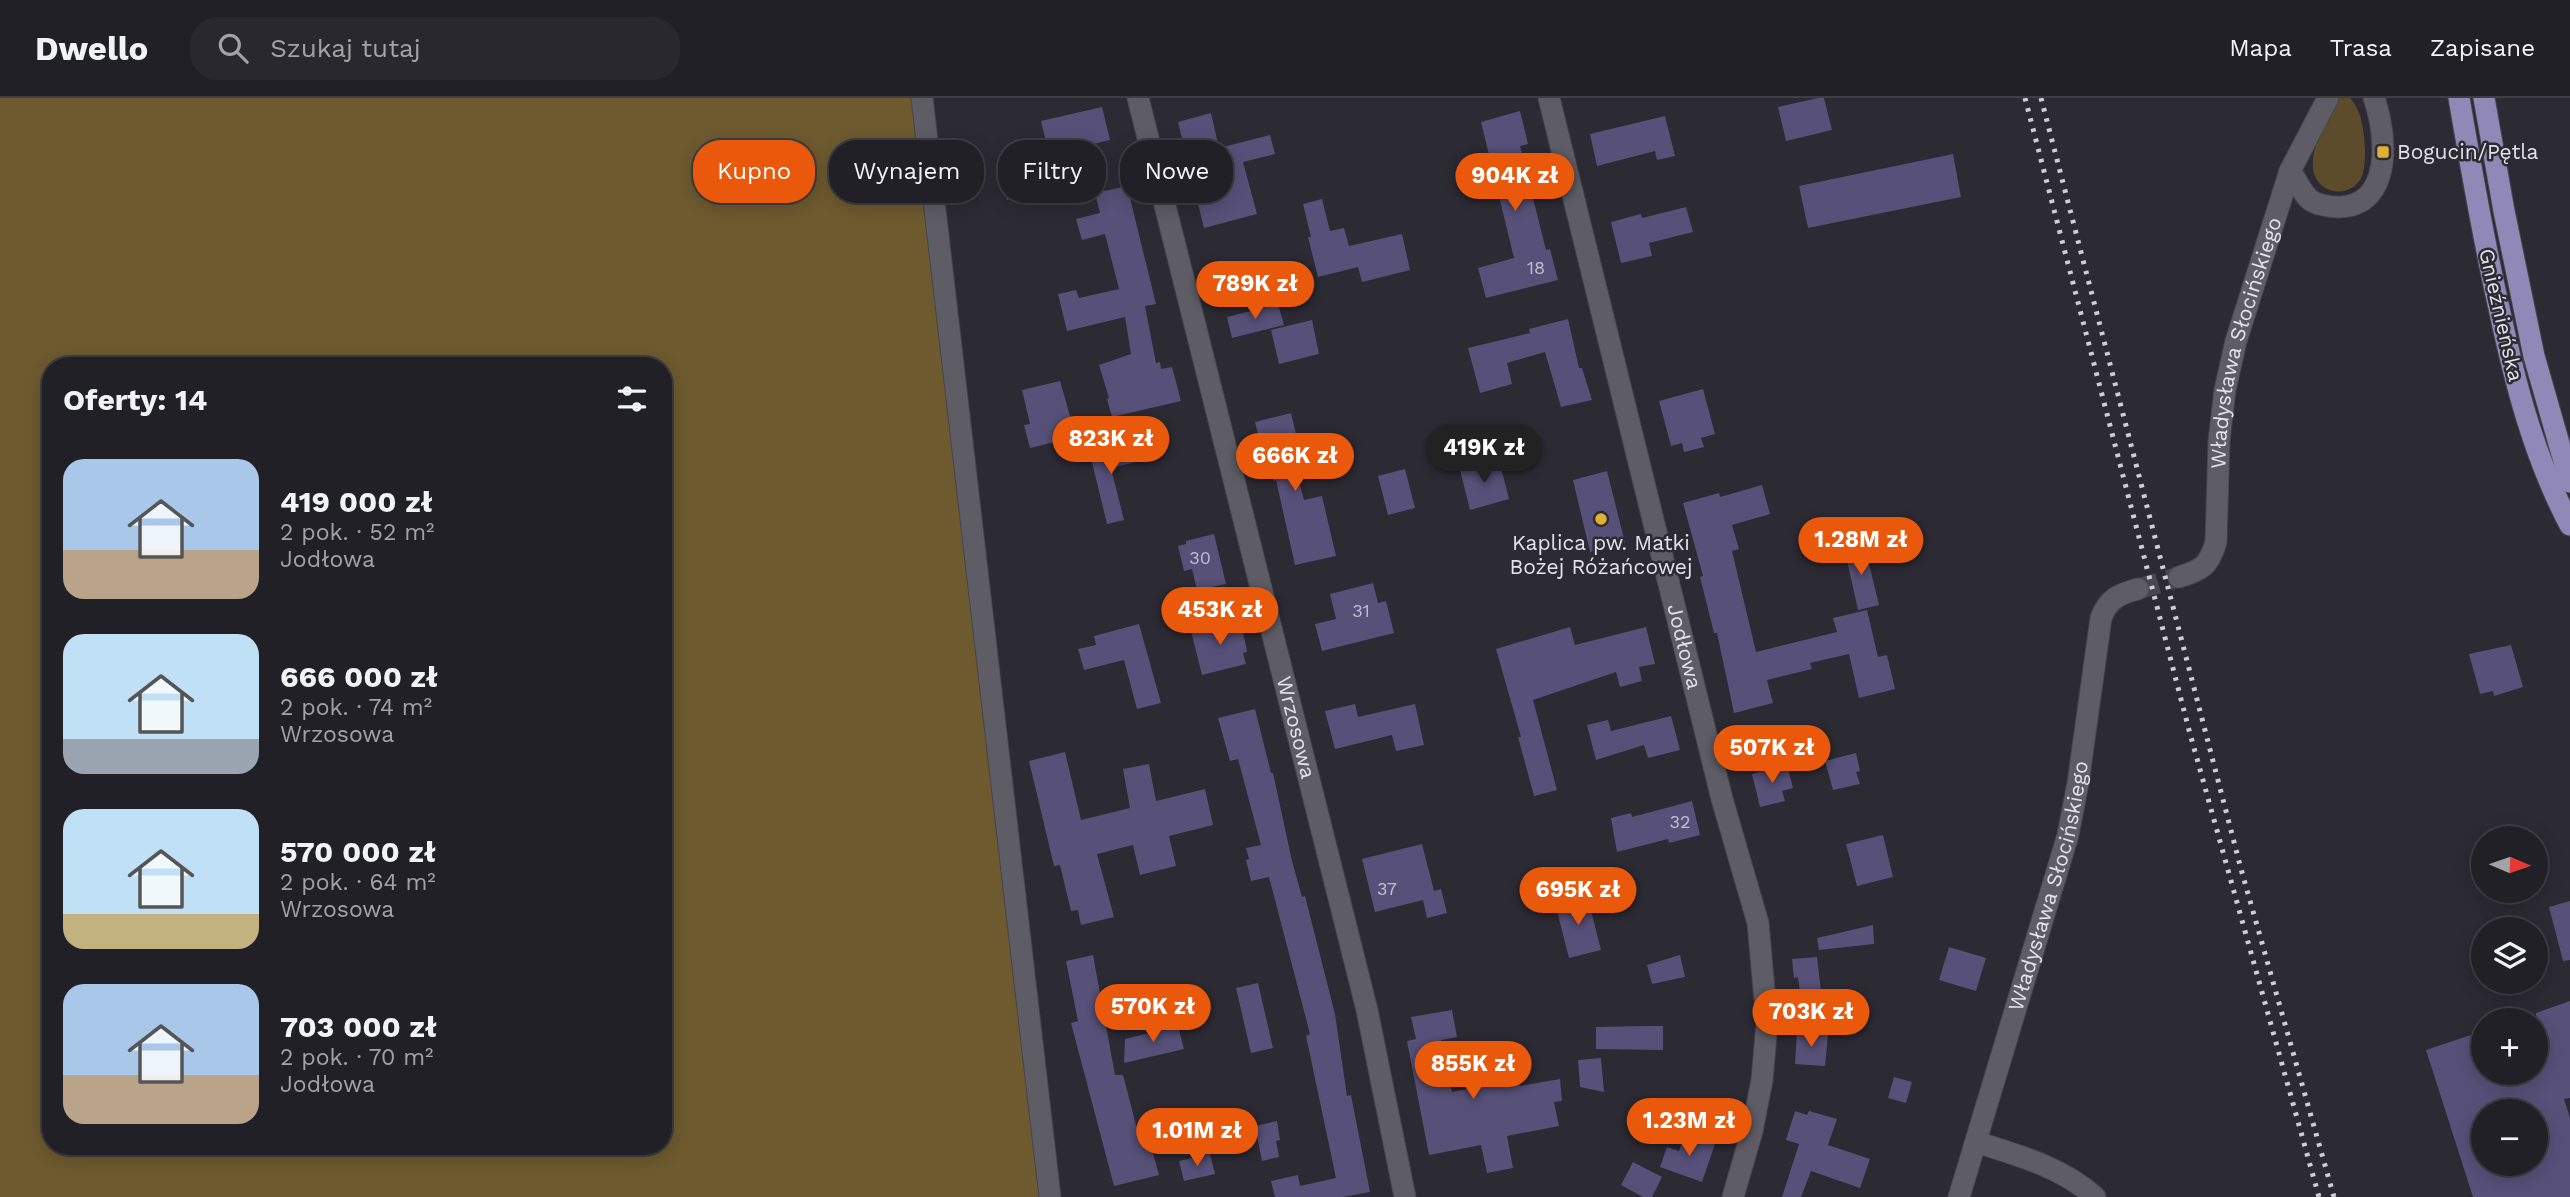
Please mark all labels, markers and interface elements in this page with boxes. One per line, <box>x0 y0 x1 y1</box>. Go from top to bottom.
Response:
search box <box>190 17 680 80</box>
text: Dwello <box>35 29 148 68</box>
icon: search <box>214 29 252 67</box>
text: Szukaj tutaj <box>270 33 421 63</box>
text: Mapa <box>2229 34 2292 62</box>
text: Trasa <box>2330 34 2392 62</box>
text: Zapisane <box>2430 34 2535 62</box>
place label: Bogucin/Pętla <box>2397 139 2539 164</box>
chip: Kupno <box>693 140 815 203</box>
chip: Wynajem <box>829 140 984 203</box>
chip: Filtry <box>998 140 1106 203</box>
chip: Nowe <box>1120 140 1233 203</box>
marker: Bogucin/Pętla <box>2375 144 2391 160</box>
pin: 904K zł <box>1450 153 1580 213</box>
text: 904K zł <box>1471 162 1559 189</box>
street label: Władysława Słocińskiego <box>2205 214 2287 469</box>
street label: Gnieźnieńska <box>2474 246 2529 384</box>
house number: 18 <box>1527 257 1545 278</box>
pin: 789K zł <box>1190 262 1320 321</box>
text: 789K zł <box>1212 270 1298 297</box>
icon: filters <box>613 380 651 418</box>
text: Oferty: 14 <box>63 382 207 417</box>
pin: 823K zł <box>1046 416 1176 476</box>
text: 823K zł <box>1068 425 1154 452</box>
pin: 419K zł <box>1419 426 1549 485</box>
pin: 666K zł <box>1230 434 1360 493</box>
text: 419K zł <box>1443 434 1525 461</box>
text: 666K zł <box>1252 442 1338 469</box>
text: 419 000 zł <box>280 484 433 519</box>
icon: home <box>119 487 203 571</box>
marker: Kaplica pw. Matki Bożej Różańcowej <box>1593 511 1609 527</box>
pin: 1.28M zł <box>1789 518 1933 577</box>
text: 2 pok. · 52 m² <box>280 519 434 546</box>
text: 1.28M zł <box>1814 526 1908 553</box>
place label: Kaplica pw. Matki Bożej Różańcowej <box>1509 530 1693 579</box>
text: Jodłowa <box>280 546 375 573</box>
house number: 30 <box>1189 547 1211 568</box>
pin: 453K zł <box>1155 588 1285 647</box>
text: 453K zł <box>1177 596 1263 623</box>
house number: 31 <box>1352 600 1370 621</box>
street label: Jodłowa <box>1662 601 1707 692</box>
text: 666 000 zł <box>280 659 438 694</box>
icon: home <box>119 662 203 746</box>
street label: Wrzosowa <box>1272 674 1321 781</box>
text: 2 pok. · 74 m² <box>280 694 432 721</box>
text: Wrzosowa <box>280 721 394 748</box>
pin: 507K zł <box>1707 726 1837 785</box>
text: 507K zł <box>1729 734 1815 761</box>
street label: Władysława Słocińskiego <box>2003 759 2093 1014</box>
house number: 32 <box>1670 811 1691 832</box>
north arrow <box>2471 826 2548 903</box>
map controls <box>2471 826 2548 1176</box>
text: 570 000 zł <box>280 834 436 869</box>
icon: home <box>119 837 203 921</box>
pin: 695K zł <box>1513 868 1643 927</box>
text: 2 pok. · 64 m² <box>280 869 436 896</box>
text: 695K zł <box>1535 876 1621 903</box>
house number: 37 <box>1377 878 1397 899</box>
text: Wrzosowa <box>280 896 394 923</box>
button: layers <box>2471 917 2548 994</box>
pin: 570K zł <box>1088 984 1218 1044</box>
pin: 703K zł <box>1746 990 1876 1049</box>
text: 570K zł <box>1111 993 1195 1020</box>
text: 703K zł <box>1768 998 1854 1025</box>
button: + <box>2471 1008 2548 1085</box>
text: 703 000 zł <box>280 1009 437 1044</box>
icon: home <box>119 1012 203 1096</box>
pin: 855K zł <box>1408 1042 1538 1101</box>
text: 2 pok. · 70 m² <box>280 1044 434 1071</box>
text: 855K zł <box>1431 1050 1515 1077</box>
text: Jodłowa <box>280 1071 375 1098</box>
pin: 1.23M zł <box>1617 1098 1761 1158</box>
button: − <box>2471 1099 2548 1176</box>
text: 1.23M zł <box>1643 1107 1735 1134</box>
pin: 1.01M zł <box>1125 1108 1269 1168</box>
text: 1.01M zł <box>1152 1117 1242 1144</box>

